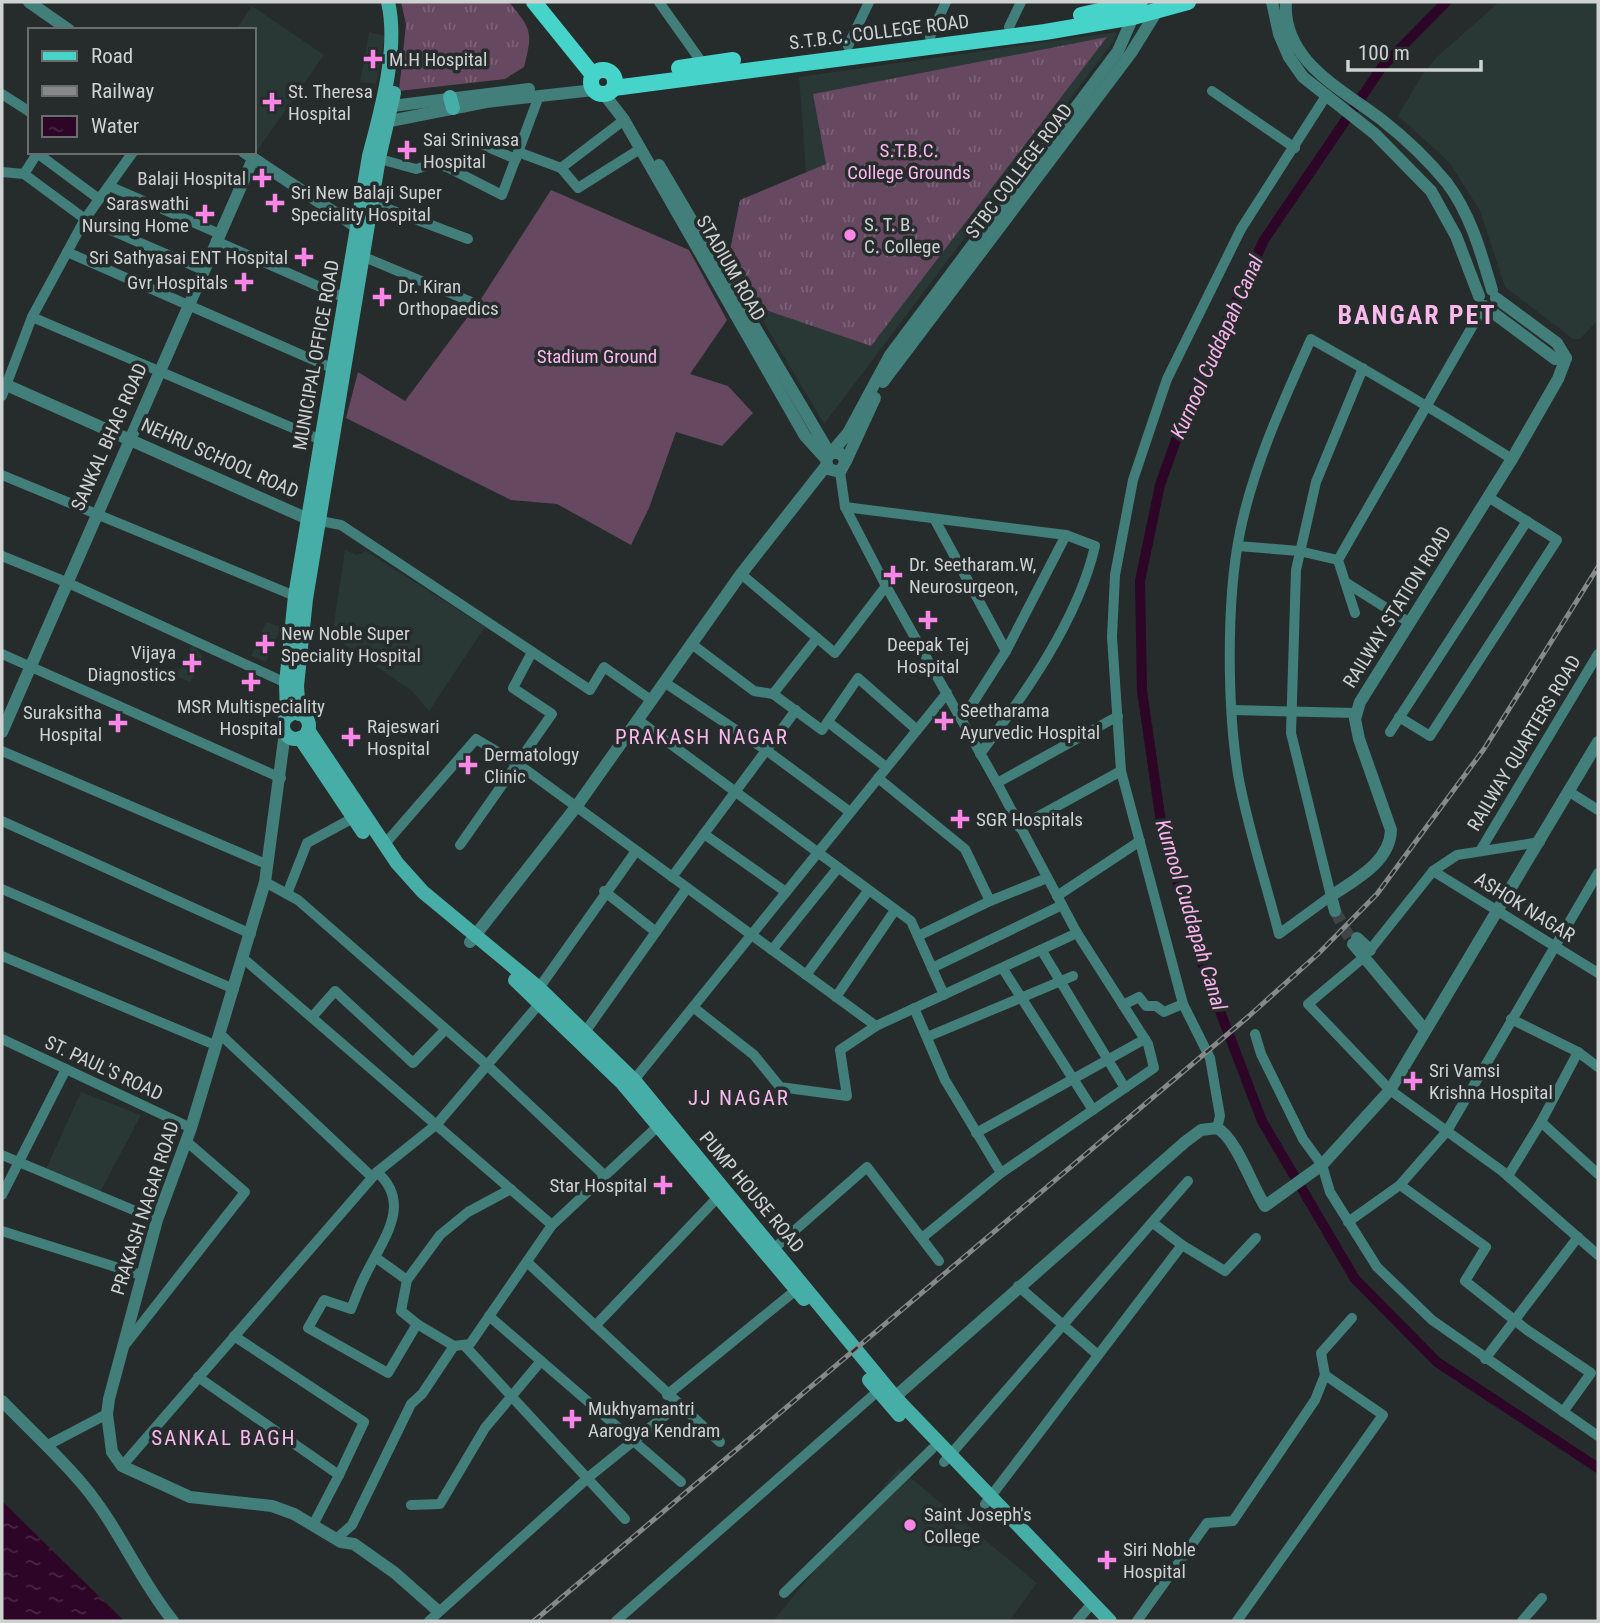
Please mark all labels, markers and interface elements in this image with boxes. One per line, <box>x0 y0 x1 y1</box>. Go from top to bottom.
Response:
street label: S.T.B.C. COLLEGE ROAD <box>788 10 970 54</box>
legend <box>28 28 256 154</box>
scale bar <box>1348 28 1481 72</box>
text: 100 m <box>1358 41 1410 65</box>
text: Road <box>91 44 133 68</box>
place label: M.H Hospital <box>389 48 487 71</box>
marker: M.H Hospital <box>363 49 383 69</box>
text: Railway <box>91 79 154 103</box>
place label: St. Theresa Hospital <box>288 80 373 125</box>
marker: St. Theresa Hospital <box>262 92 282 112</box>
street label: STBC COLLEGE ROAD <box>961 99 1077 243</box>
text: Water <box>91 114 139 138</box>
place label: Sai Srinivasa Hospital <box>423 128 519 173</box>
park label: S.T.B.C. College Grounds <box>847 139 971 184</box>
marker: Sai Srinivasa Hospital <box>397 140 417 160</box>
place label: Balaji Hospital <box>137 167 246 190</box>
marker: Balaji Hospital <box>252 168 272 188</box>
place label: Sri New Balaji Super Speciality Hospital <box>291 181 442 226</box>
place label: Saraswathi Nursing Home <box>82 192 189 237</box>
marker: Sri New Balaji Super Speciality Hospital <box>265 193 285 213</box>
marker: Saraswathi Nursing Home <box>195 204 215 224</box>
street label: STADIUM ROAD <box>692 211 770 325</box>
place label: S. T. B. C. College <box>864 213 940 258</box>
marker: S. T. B. C. College <box>842 227 858 243</box>
place label: Sri Sathyasai ENT Hospital <box>89 246 288 269</box>
marker: Sri Sathyasai ENT Hospital <box>294 247 314 267</box>
water label: Kurnool Cuddapah Canal <box>1166 251 1268 442</box>
street label: MUNICIPAL OFFICE ROAD <box>288 258 344 452</box>
place label: Gvr Hospitals <box>127 271 228 294</box>
marker: Gvr Hospitals <box>234 272 254 292</box>
place label: Dr. Kiran Orthopaedics <box>398 275 499 320</box>
marker: Dr. Kiran Orthopaedics <box>372 287 392 307</box>
district label: BANGAR PET <box>1337 300 1497 330</box>
park label: Stadium Ground <box>537 345 657 368</box>
street label: SANKAL BHAG ROAD <box>66 360 152 514</box>
street label: NEHRU SCHOOL ROAD <box>138 413 302 503</box>
street label: RAILWAY STATION ROAD <box>1338 522 1456 692</box>
place label: Dr. Seetharam.W, Neurosurgeon, <box>909 553 1036 598</box>
marker: Dr. Seetharam.W, Neurosurgeon, <box>883 565 903 585</box>
marker: Deepak Tej Hospital <box>918 610 938 630</box>
place label: New Noble Super Speciality Hospital <box>281 622 421 667</box>
place label: Deepak Tej Hospital <box>887 633 969 678</box>
marker: New Noble Super Speciality Hospital <box>255 634 275 654</box>
place label: Vijaya Diagnostics <box>87 641 176 686</box>
street label: RAILWAY QUARTERS ROAD <box>1462 651 1586 835</box>
marker: Vijaya Diagnostics <box>182 653 202 673</box>
marker: MSR Multispeciality Hospital <box>241 672 261 692</box>
place label: MSR Multispeciality Hospital <box>177 695 325 740</box>
place label: Seetharama Ayurvedic Hospital <box>960 699 1100 744</box>
place label: Suraksitha Hospital <box>23 701 102 746</box>
marker: Seetharama Ayurvedic Hospital <box>934 711 954 731</box>
marker: Suraksitha Hospital <box>108 713 128 733</box>
place label: Rajeswari Hospital <box>367 715 440 760</box>
district label: PRAKASH NAGAR <box>615 725 789 749</box>
marker: Rajeswari Hospital <box>341 727 361 747</box>
place label: Dermatology Clinic <box>484 743 579 788</box>
marker: Dermatology Clinic <box>458 755 478 775</box>
place label: SGR Hospitals <box>976 808 1083 831</box>
marker: SGR Hospitals <box>950 809 970 829</box>
water label: Kurnool Cuddapah Canal <box>1151 817 1232 1014</box>
street label: ASHOK NAGAR <box>1471 867 1579 947</box>
street label: ST. PAUL'S ROAD <box>41 1031 167 1105</box>
place label: Sri Vamsi Krishna Hospital <box>1429 1059 1553 1104</box>
marker: Sri Vamsi Krishna Hospital <box>1403 1071 1423 1091</box>
district label: JJ NAGAR <box>688 1086 790 1110</box>
street label: PRAKASH NAGAR ROAD <box>106 1118 184 1298</box>
street label: PUMP HOUSE ROAD <box>695 1127 809 1257</box>
place label: Star Hospital <box>549 1174 647 1197</box>
marker: Star Hospital <box>653 1175 673 1195</box>
place label: Mukhyamantri Aarogya Kendram <box>588 1397 720 1442</box>
marker: Mukhyamantri Aarogya Kendram <box>562 1409 582 1429</box>
district label: SANKAL BAGH <box>151 1426 297 1450</box>
place label: Saint Joseph's College <box>924 1503 1032 1548</box>
marker: Saint Joseph's College <box>902 1517 918 1533</box>
place label: Siri Noble Hospital <box>1123 1538 1196 1583</box>
marker: Siri Noble Hospital <box>1097 1550 1117 1570</box>

